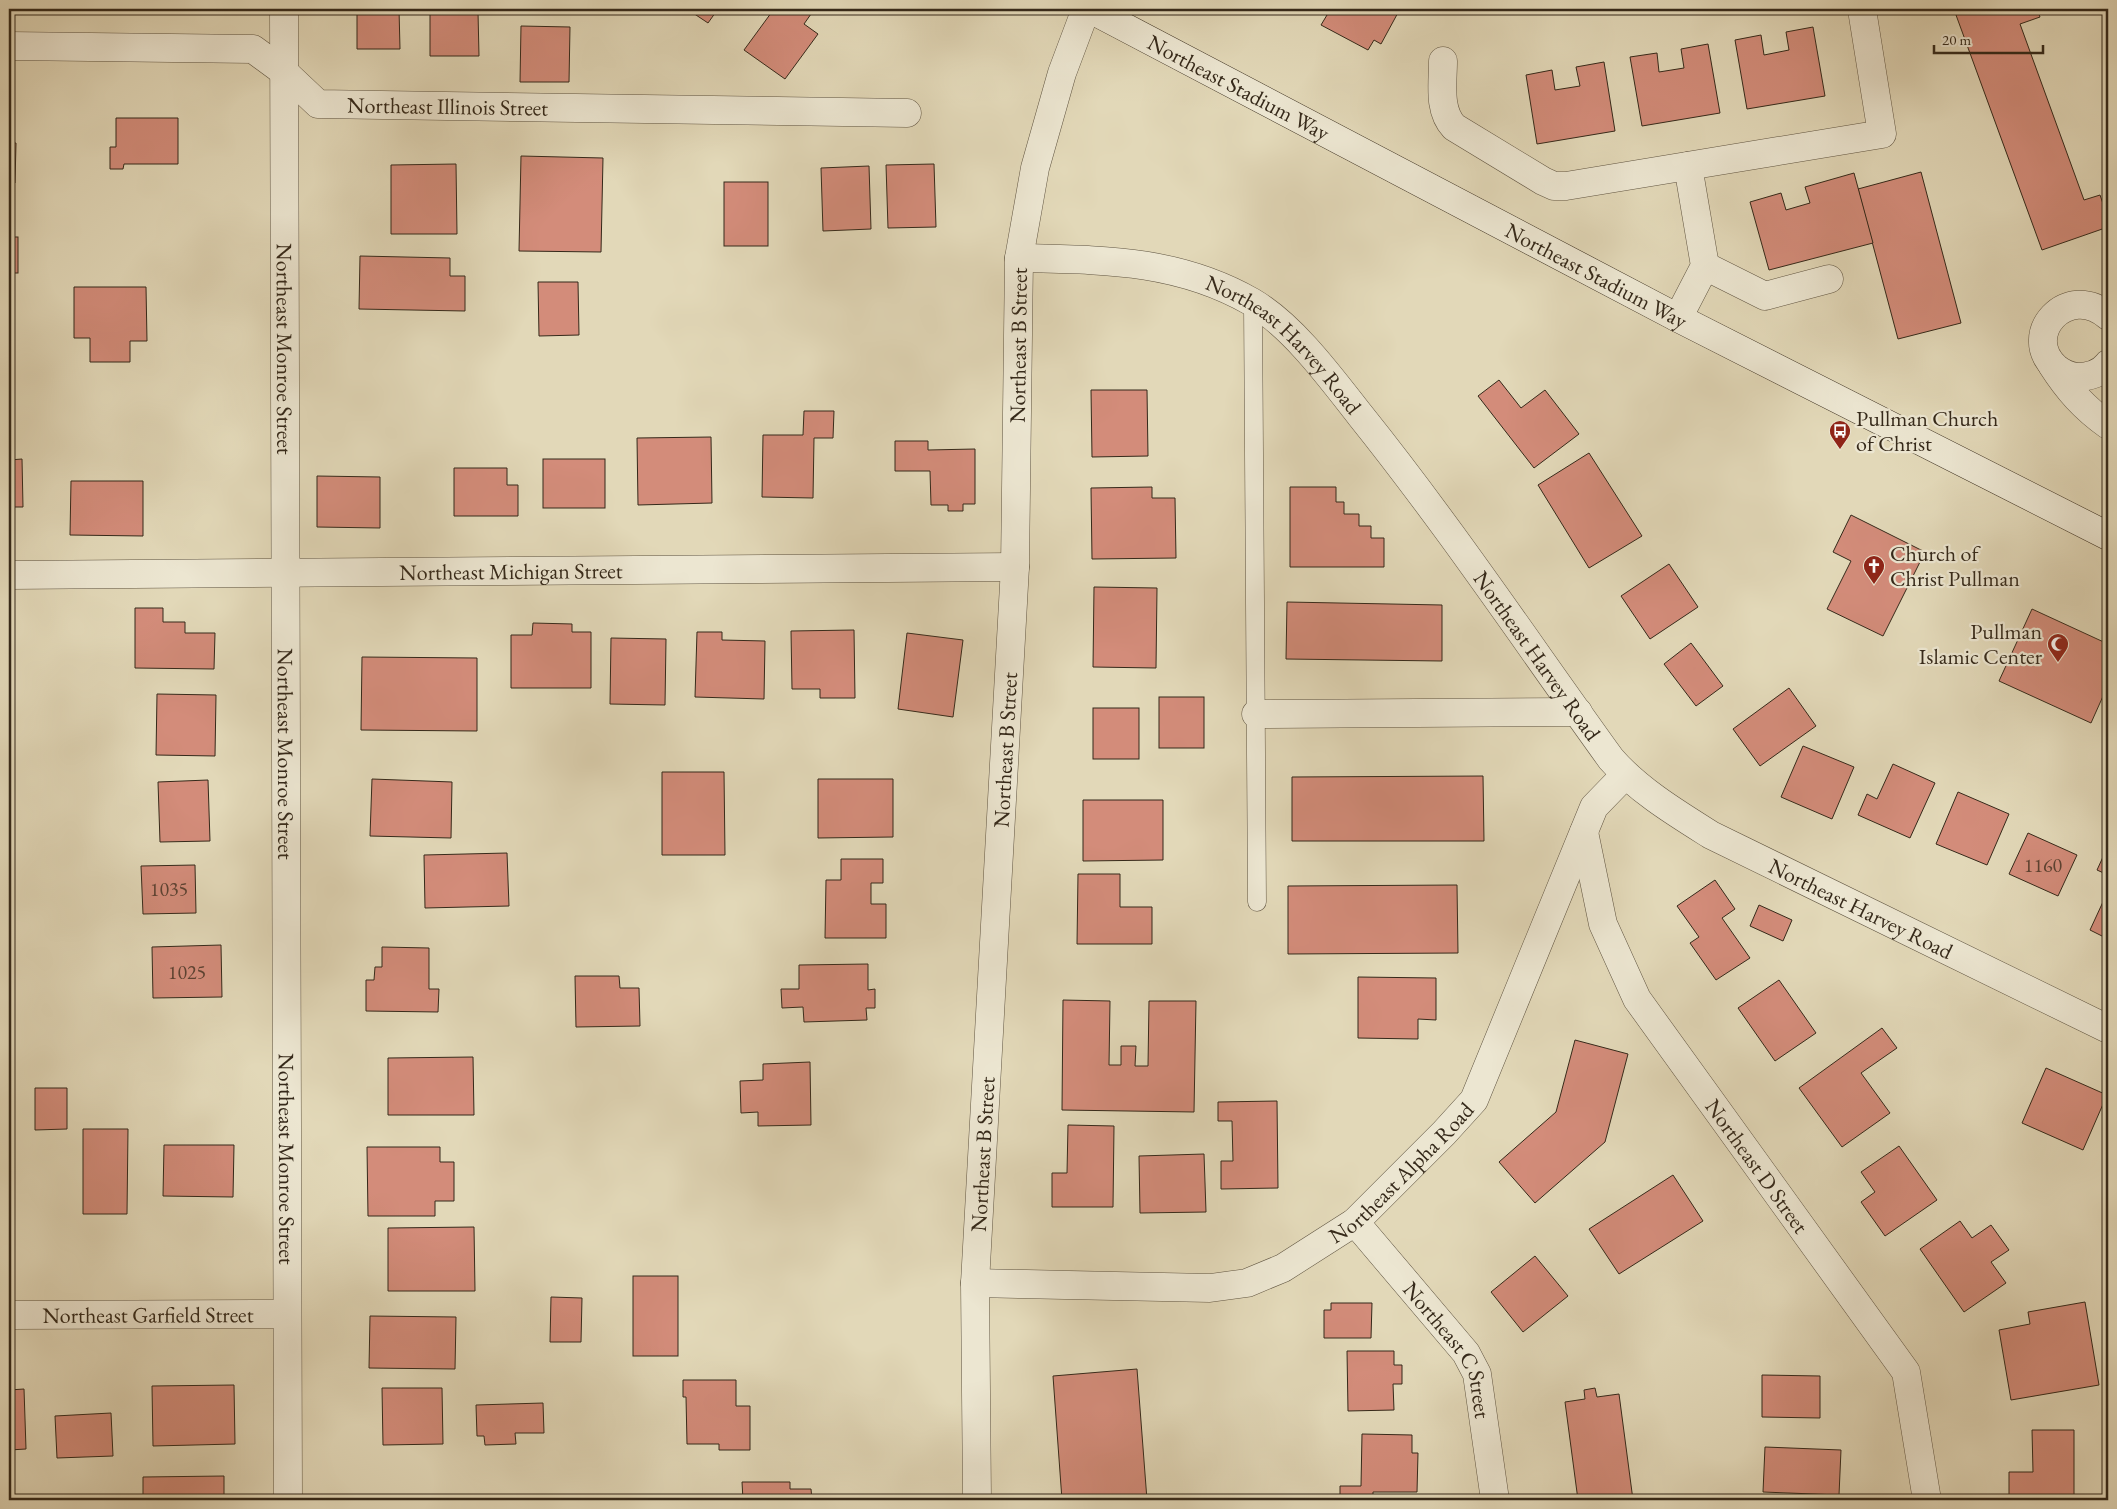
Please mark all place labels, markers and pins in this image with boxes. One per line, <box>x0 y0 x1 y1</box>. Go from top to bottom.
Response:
place label: Pullman Church of Christ <box>1856 404 1998 458</box>
bus stop icon: Pullman Church of Christ <box>1828 419 1852 450</box>
place label: Church of Christ Pullman <box>1890 539 2020 593</box>
church icon: Church of Christ Pullman <box>1862 554 1886 585</box>
place label: Pullman Islamic Center <box>1919 617 2043 671</box>
mosque icon: Pullman Islamic Center <box>2046 632 2070 663</box>

